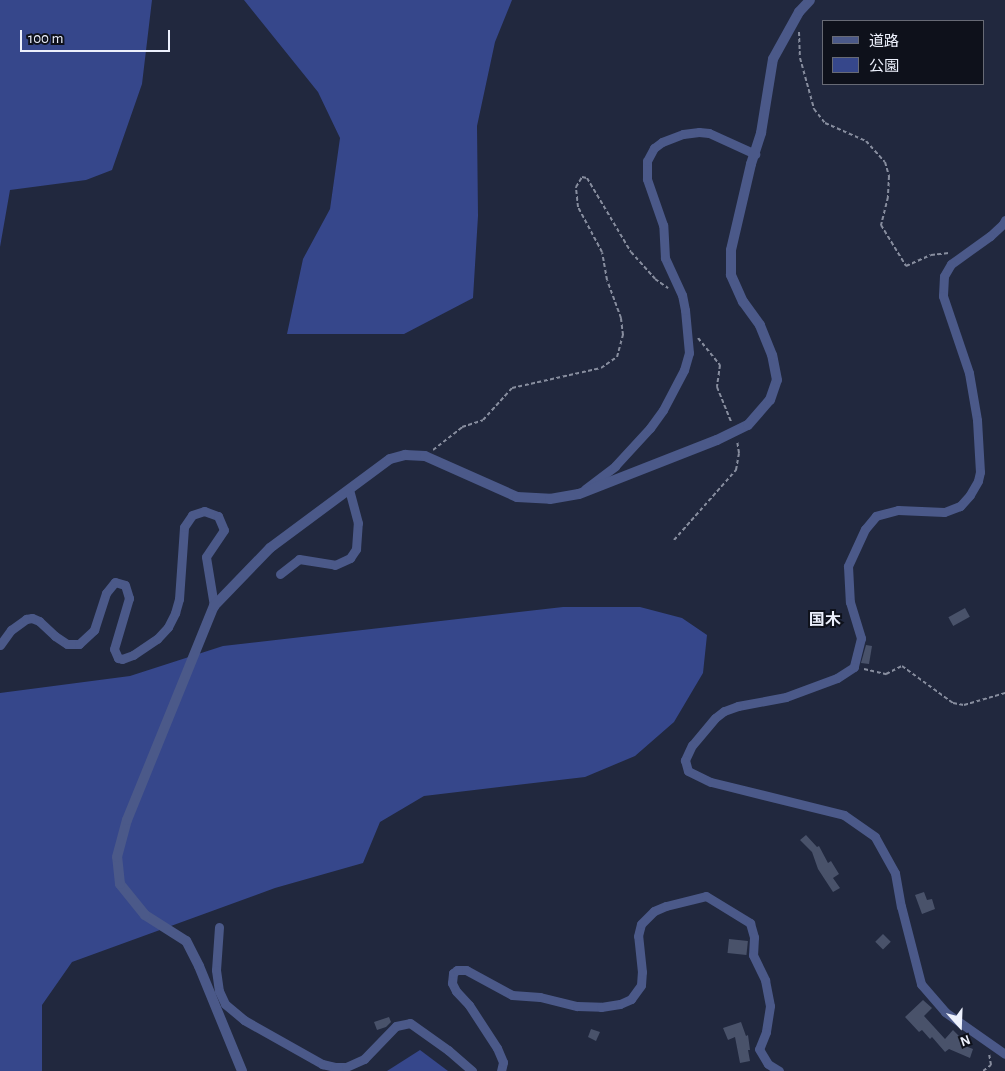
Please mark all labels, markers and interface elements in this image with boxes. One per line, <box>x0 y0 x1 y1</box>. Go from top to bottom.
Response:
scale bar <box>22 20 172 52</box>
legend <box>822 20 985 85</box>
text: 100 m <box>28 31 63 46</box>
text: 道路 <box>869 34 899 49</box>
text: 公園 <box>869 59 899 74</box>
district label: 国木 <box>809 610 841 630</box>
north arrow <box>935 1001 985 1051</box>
text: N <box>958 1032 972 1048</box>

